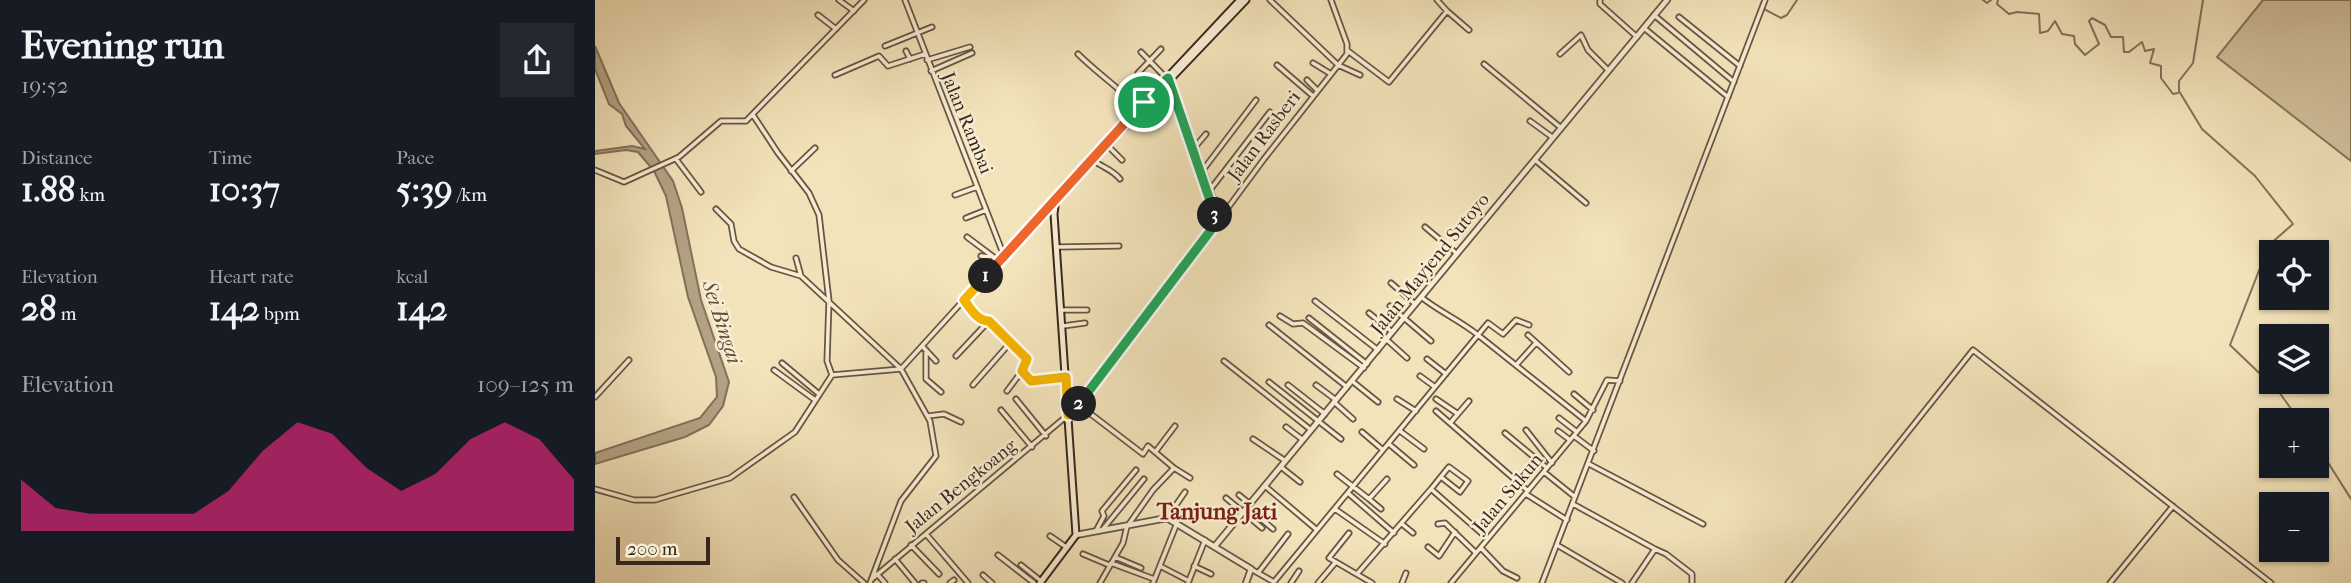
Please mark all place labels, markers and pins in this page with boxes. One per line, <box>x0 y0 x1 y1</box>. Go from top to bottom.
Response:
pin <box>1114 72 1174 132</box>
pin: 3 <box>1197 198 1233 232</box>
pin: 1 <box>969 258 1003 294</box>
pin: 2 <box>1061 386 1097 422</box>

